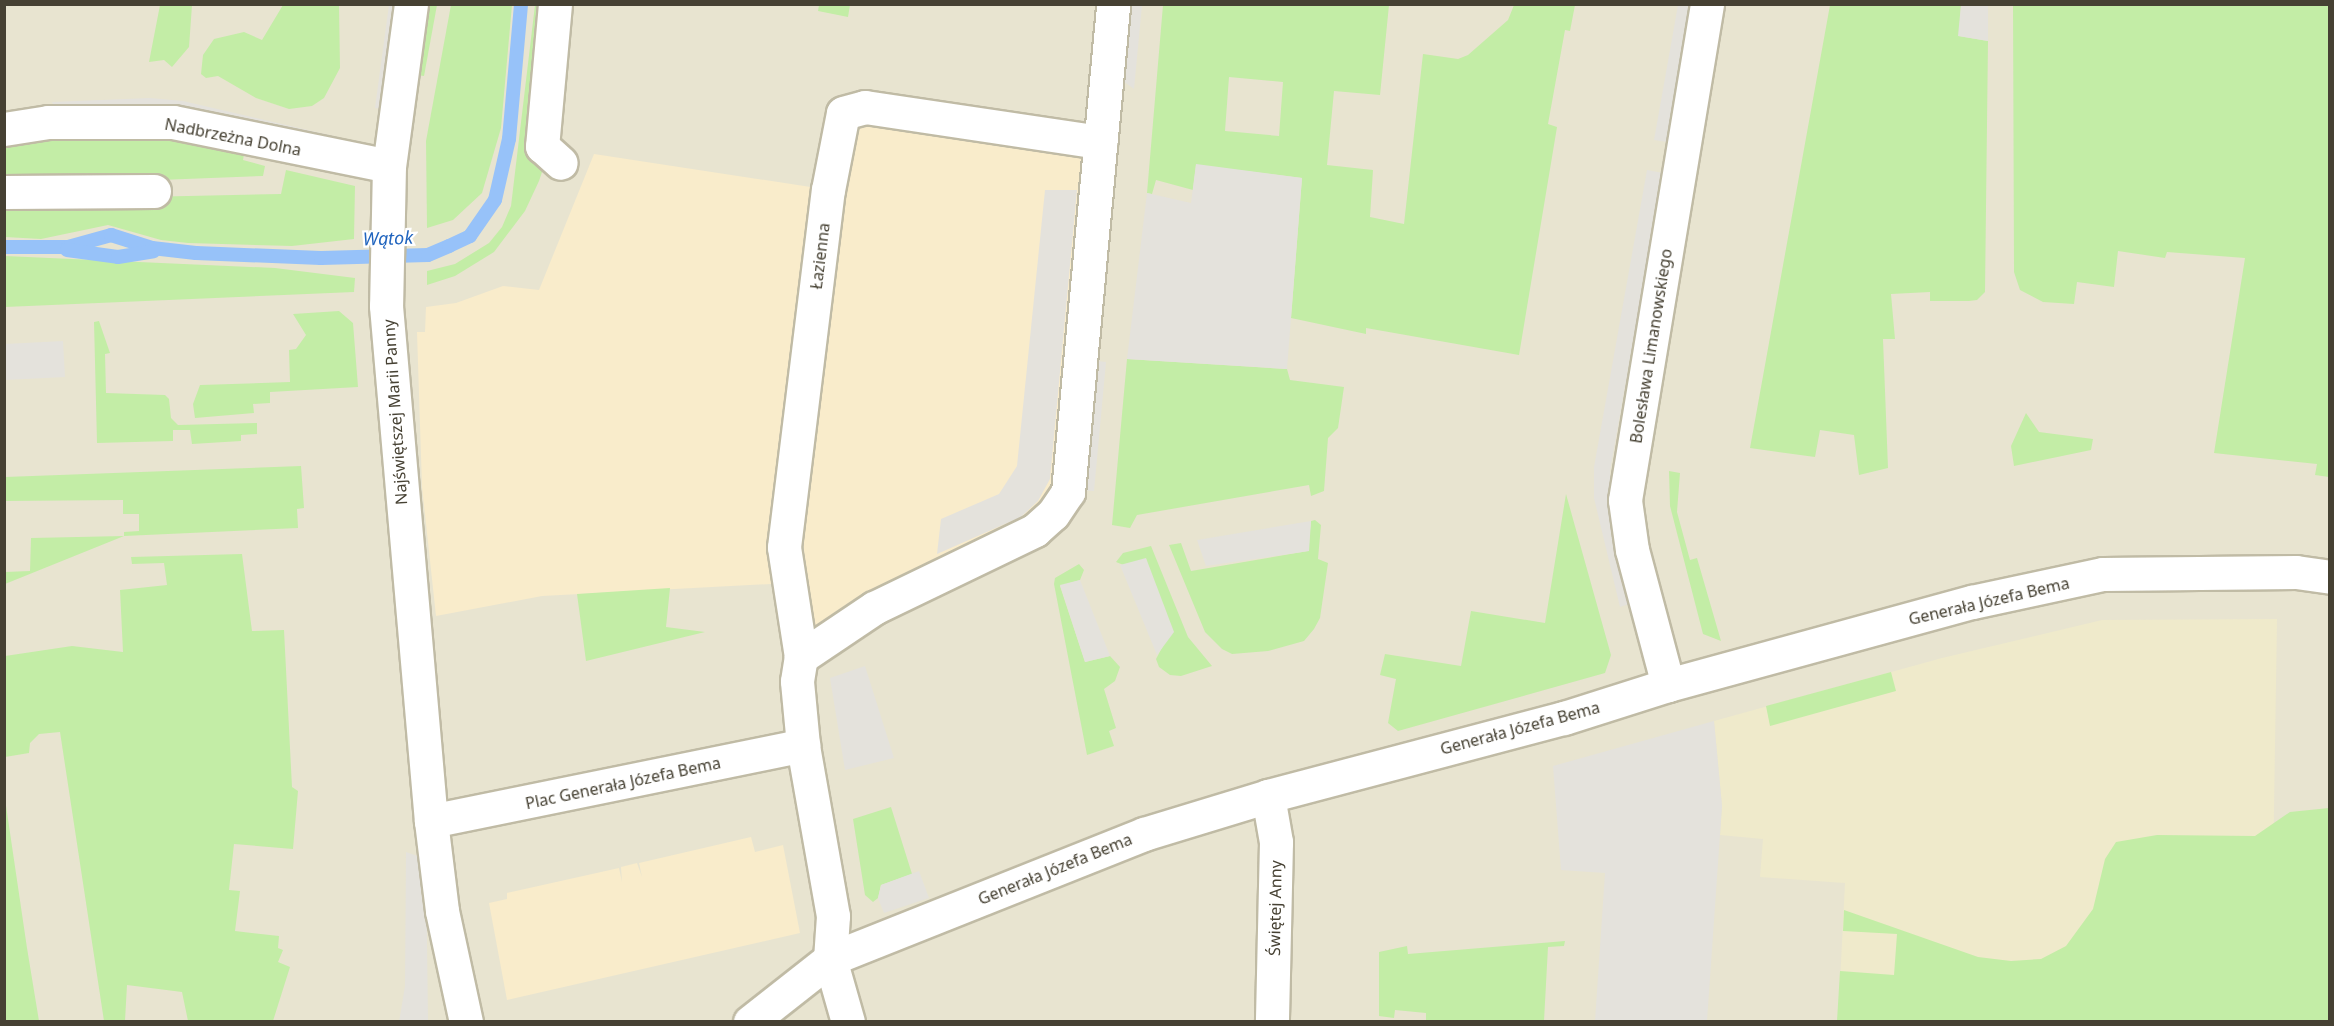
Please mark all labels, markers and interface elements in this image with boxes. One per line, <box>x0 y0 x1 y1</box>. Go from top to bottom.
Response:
street label: Nadbrzeżna Dolna <box>163 114 303 160</box>
street label: Łazienna <box>806 222 834 290</box>
water label: Wątok <box>362 226 414 250</box>
street label: Bolesława Limanowskiego <box>1626 247 1676 445</box>
street label: Najświętszej Marii Panny <box>379 319 411 505</box>
street label: Generała Józefa Bema <box>1907 573 2071 629</box>
street label: Generała Józefa Bema <box>1438 697 1602 759</box>
street label: Plac Generała Józefa Bema <box>524 753 722 813</box>
street label: Generała Józefa Bema <box>975 829 1135 909</box>
street label: Świętej Anny <box>1265 860 1285 956</box>

